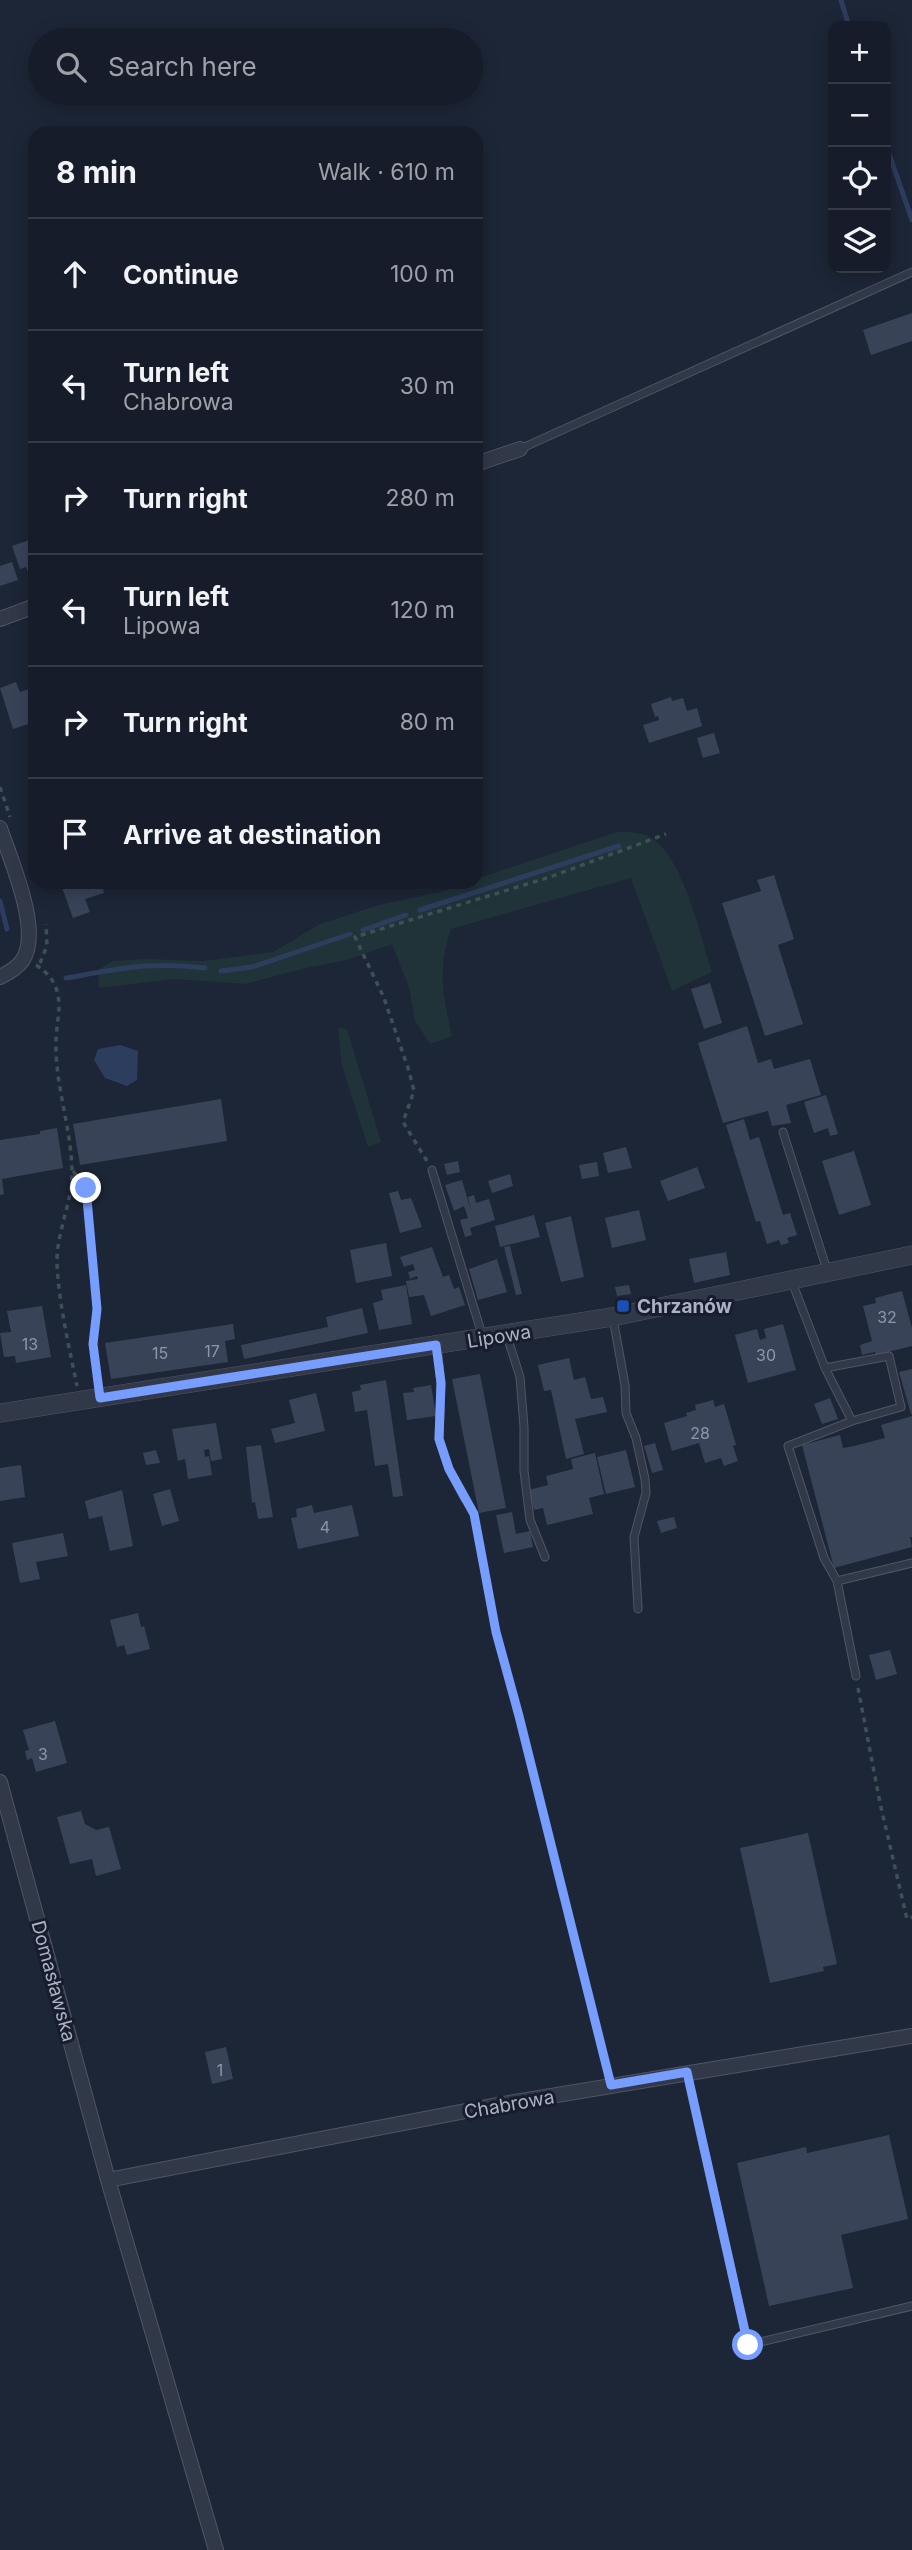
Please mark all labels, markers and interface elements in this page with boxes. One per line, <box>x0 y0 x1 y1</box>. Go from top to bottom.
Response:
map controls <box>828 21 891 273</box>
button: + <box>828 21 891 84</box>
search box <box>28 28 483 105</box>
icon: search <box>52 48 90 86</box>
text: Search here <box>108 51 257 82</box>
button: − <box>828 84 891 147</box>
button: locate <box>828 147 891 210</box>
text: 8 min <box>56 154 137 190</box>
text: Walk · 610 m <box>318 158 455 186</box>
button: layers <box>828 210 891 273</box>
icon: ahead <box>56 255 94 293</box>
text: Continue <box>123 259 239 290</box>
text: 100 m <box>390 260 455 288</box>
text: Turn left <box>123 357 229 388</box>
icon: left <box>56 367 94 405</box>
text: 30 m <box>400 372 455 400</box>
text: Chabrowa <box>123 388 234 416</box>
icon: right <box>56 479 94 517</box>
text: Turn right <box>123 483 248 514</box>
text: 280 m <box>386 484 455 512</box>
text: Turn left <box>123 581 229 612</box>
icon: left <box>56 591 94 629</box>
text: 120 m <box>390 596 455 624</box>
text: Lipowa <box>123 612 201 640</box>
icon: right <box>56 703 94 741</box>
text: Turn right <box>123 707 248 738</box>
text: 80 m <box>400 708 455 736</box>
icon: arrive <box>56 815 94 853</box>
text: Arrive at destination <box>123 819 382 850</box>
route end <box>70 1172 101 1203</box>
place label: Chrzanów <box>637 1295 732 1318</box>
marker: Chrzanów <box>615 1298 631 1314</box>
house number: 32 <box>877 1307 897 1327</box>
street label: Lipowa <box>466 1320 533 1353</box>
house number: 13 <box>22 1334 38 1354</box>
house number: 17 <box>204 1341 220 1361</box>
house number: 15 <box>152 1343 168 1363</box>
house number: 30 <box>756 1345 776 1365</box>
house number: 28 <box>690 1423 710 1443</box>
house number: 4 <box>320 1517 330 1537</box>
house number: 3 <box>38 1744 48 1764</box>
street label: Domasławska <box>26 1918 81 2044</box>
house number: 1 <box>217 2060 223 2080</box>
street label: Chabrowa <box>462 2085 556 2124</box>
route start <box>732 2329 763 2360</box>

